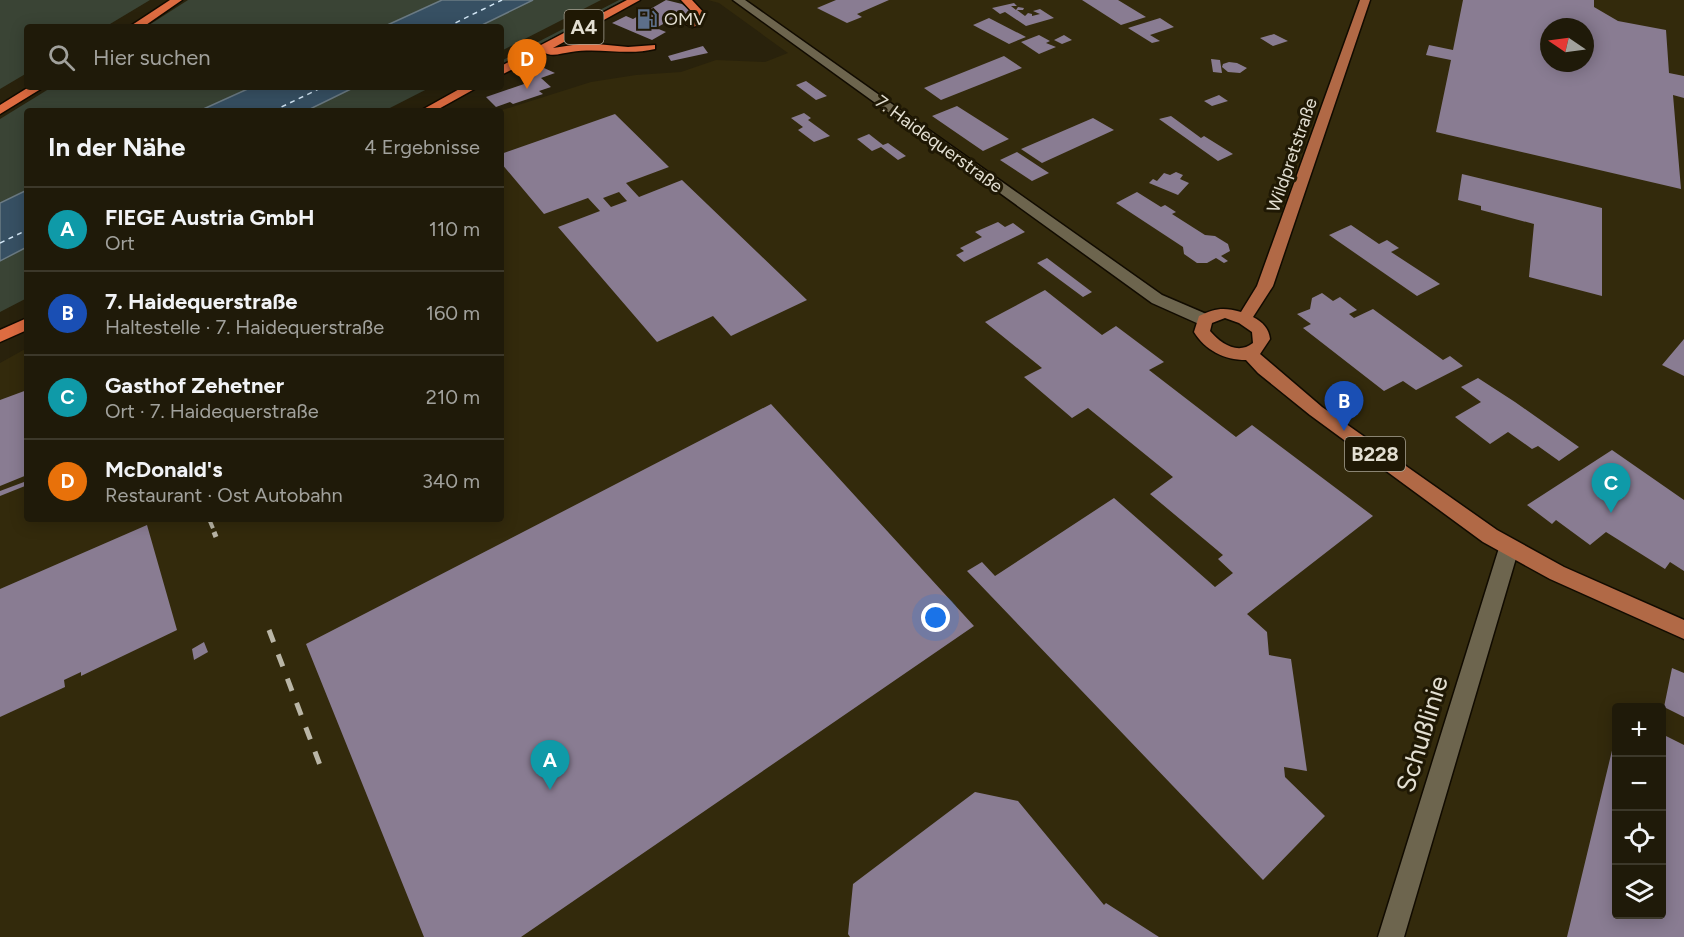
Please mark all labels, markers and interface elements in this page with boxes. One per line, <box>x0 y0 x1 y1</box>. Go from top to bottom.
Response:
fuel station icon: OMV <box>635 7 659 31</box>
place label: OMV <box>664 8 706 30</box>
road number: A4 <box>564 10 604 44</box>
north arrow <box>1540 18 1594 72</box>
search box <box>24 24 504 90</box>
pin: D <box>508 40 546 89</box>
icon: search <box>45 41 78 74</box>
text: Hier suchen <box>93 44 211 71</box>
street label: 7. Haidequerstraße <box>871 90 1007 198</box>
street label: Wildpretstraße <box>1262 95 1322 215</box>
text: In der Nähe <box>48 131 185 163</box>
text: 4 Ergebnisse <box>364 135 480 159</box>
text: FIEGE Austria GmbH <box>105 204 315 231</box>
text: A <box>60 217 75 241</box>
text: 110 m <box>429 217 480 241</box>
text: Ort <box>105 231 135 255</box>
text: 7. Haidequerstraße <box>105 288 298 315</box>
text: B <box>61 301 74 325</box>
text: 160 m <box>426 301 480 325</box>
text: Haltestelle · 7. Haidequerstraße <box>105 315 384 339</box>
text: Gasthof Zehetner <box>105 372 284 399</box>
pin: B <box>1324 382 1364 431</box>
text: C <box>60 385 75 409</box>
text: 210 m <box>426 385 480 409</box>
text: Ort · 7. Haidequerstraße <box>105 399 319 423</box>
road number: B228 <box>1345 437 1405 471</box>
text: McDonald's <box>105 456 222 483</box>
pin: C <box>1592 464 1630 513</box>
text: D <box>61 469 75 493</box>
text: 340 m <box>422 469 480 493</box>
text: Restaurant · Ost Autobahn <box>105 483 343 507</box>
your location <box>921 603 950 632</box>
street label: Schußlinie <box>1389 672 1455 796</box>
map controls <box>1612 703 1666 919</box>
button: + <box>1612 703 1666 757</box>
pin: A <box>530 740 570 790</box>
button: − <box>1612 757 1666 811</box>
button: locate <box>1612 811 1666 865</box>
button: layers <box>1612 865 1666 919</box>

